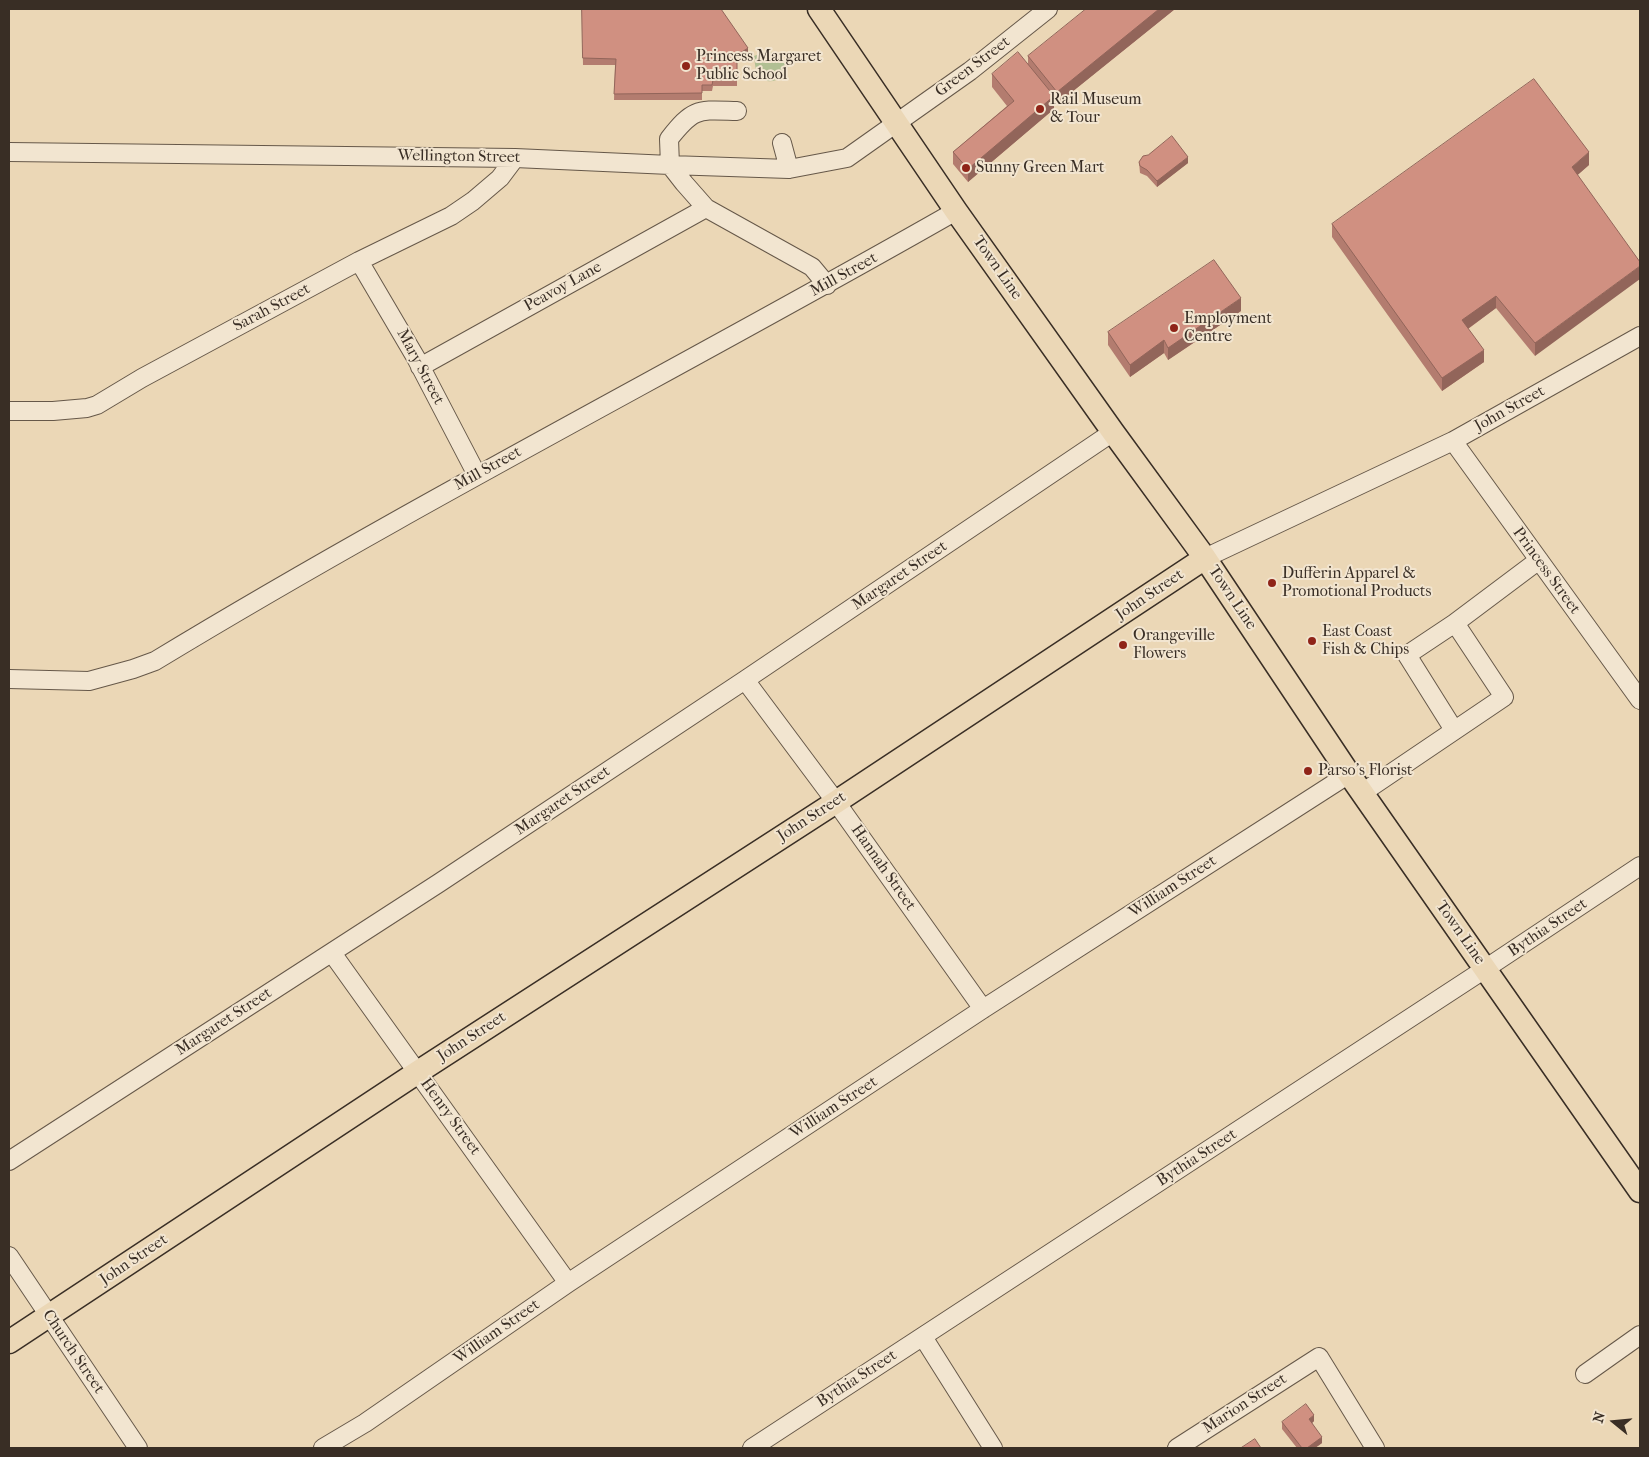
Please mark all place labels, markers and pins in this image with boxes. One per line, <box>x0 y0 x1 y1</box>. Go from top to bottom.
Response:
place label: Princess Margaret Public School <box>696 47 822 85</box>
marker: Princess Margaret Public School <box>680 60 692 72</box>
place label: Rail Museum & Tour <box>1050 90 1141 128</box>
marker: Rail Museum & Tour <box>1034 103 1046 115</box>
place label: Sunny Green Mart <box>976 158 1105 178</box>
marker: Sunny Green Mart <box>960 162 972 174</box>
place label: Employment Centre <box>1184 309 1272 347</box>
marker: Employment Centre <box>1168 322 1180 334</box>
place label: Dufferin Apparel & Promotional Products <box>1282 564 1431 602</box>
marker: Dufferin Apparel & Promotional Products <box>1266 577 1278 589</box>
place label: East Coast Fish & Chips <box>1322 622 1409 660</box>
place label: Orangeville Flowers <box>1133 626 1215 664</box>
marker: East Coast Fish & Chips <box>1306 635 1318 647</box>
marker: Orangeville Flowers <box>1117 639 1129 651</box>
place label: Parso's Florist <box>1318 761 1413 781</box>
marker: Parso's Florist <box>1302 765 1314 777</box>

